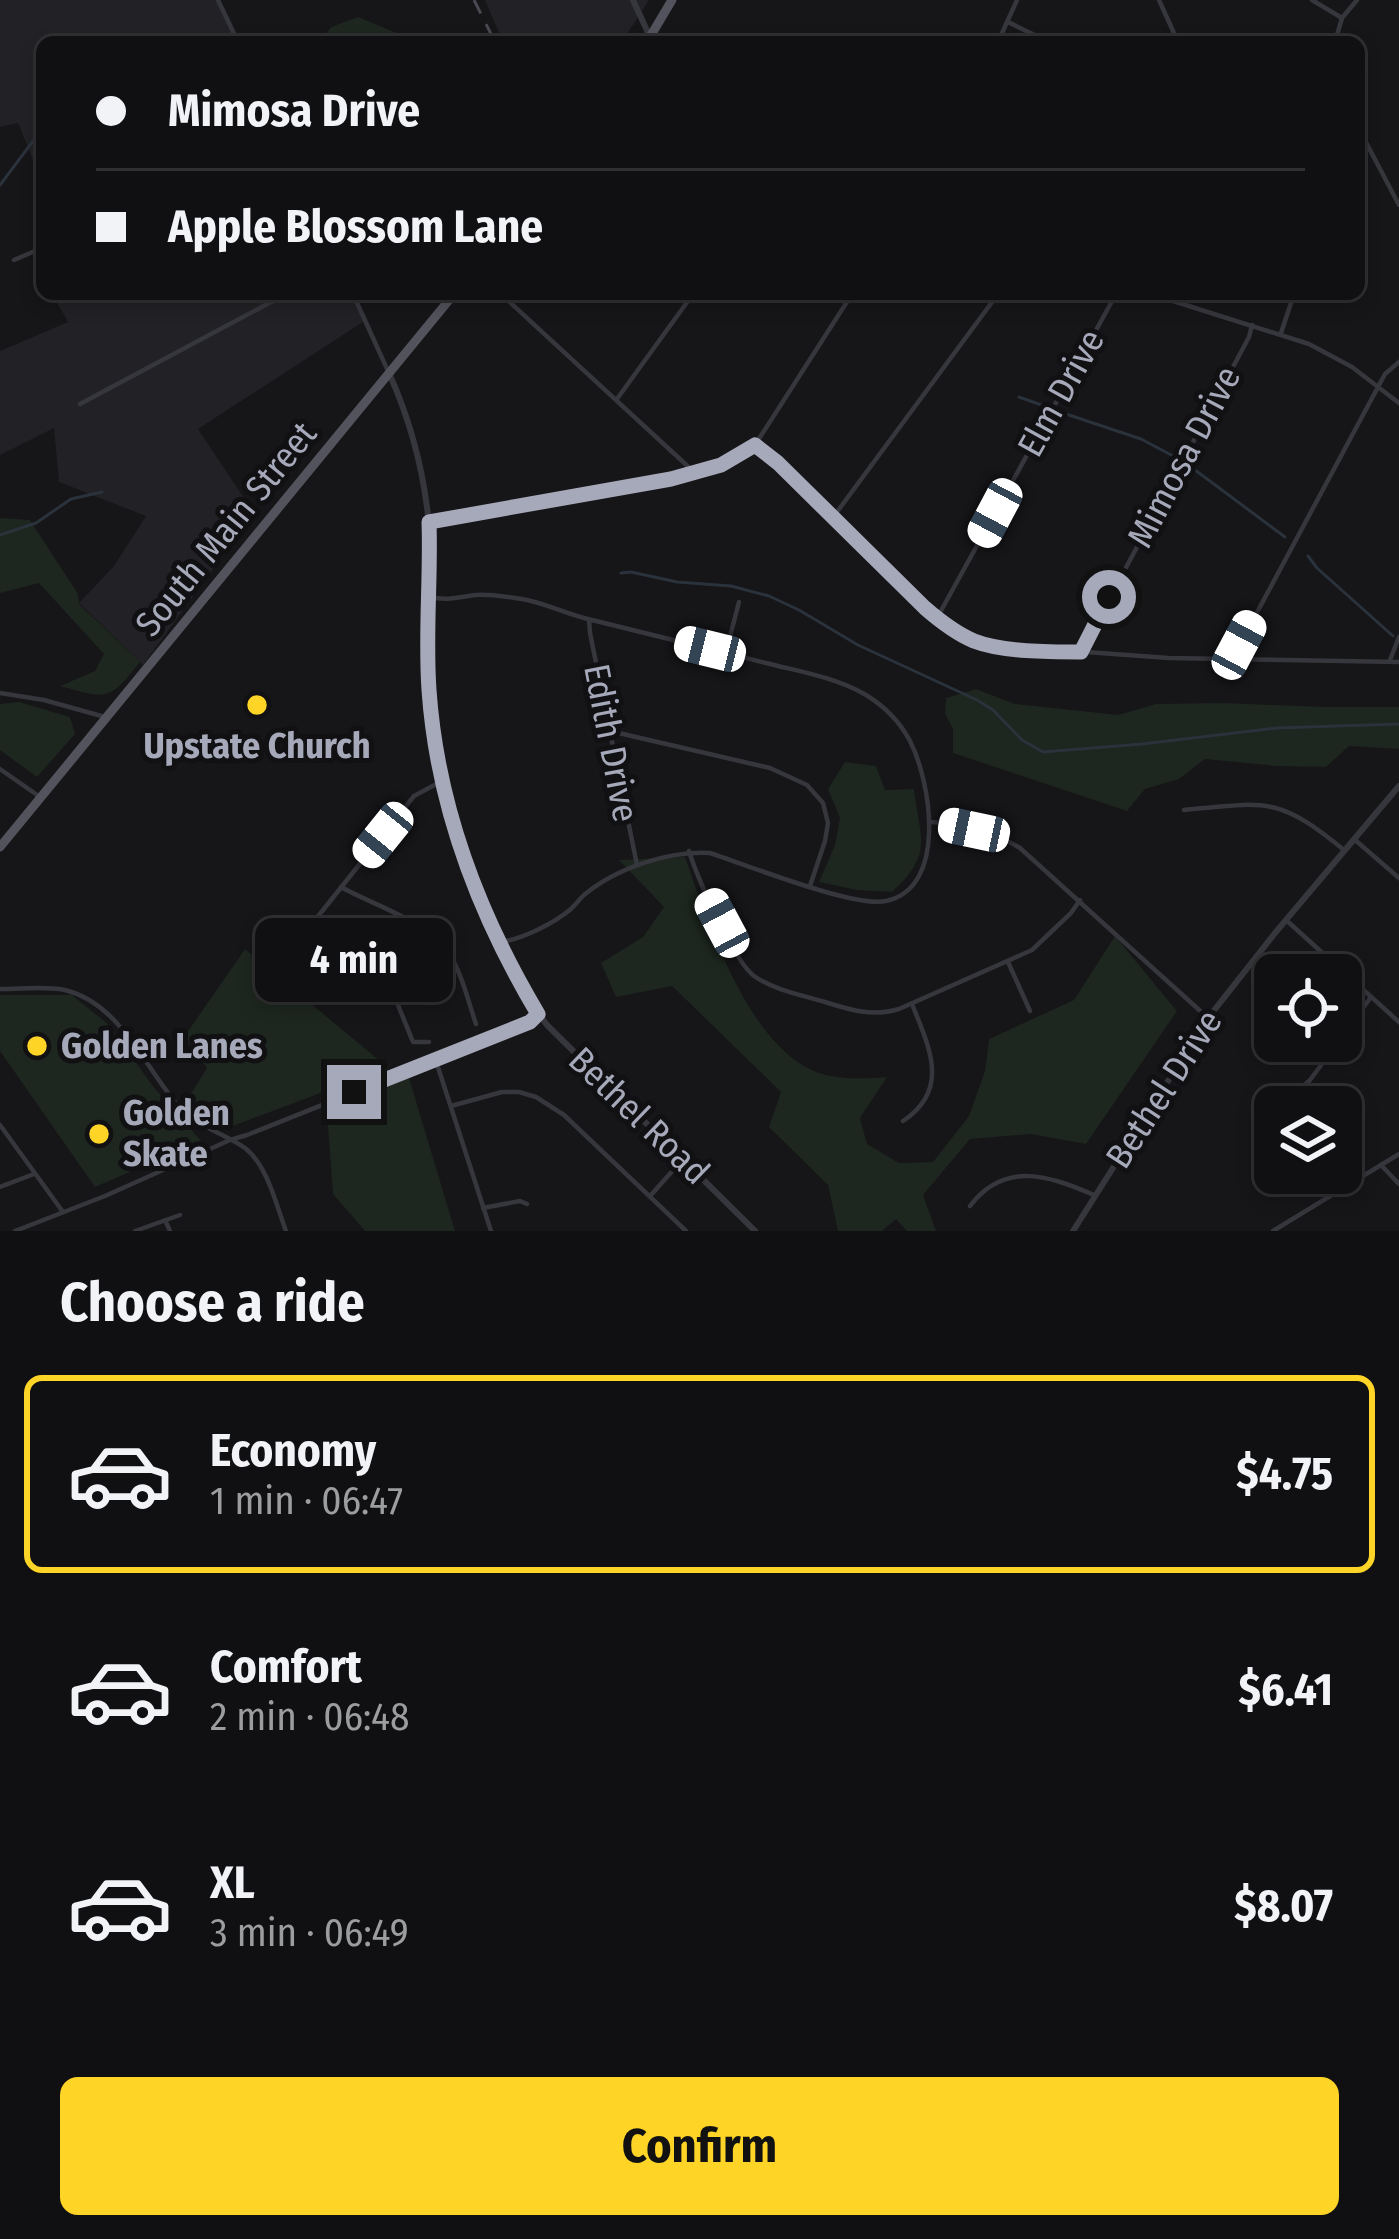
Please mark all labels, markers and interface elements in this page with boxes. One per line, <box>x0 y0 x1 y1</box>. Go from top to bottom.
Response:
text: Mimosa Drive <box>168 84 420 138</box>
text: Apple Blossom Lane <box>168 200 543 254</box>
street label: Elm Drive <box>1008 322 1114 464</box>
street label: Mimosa Drive <box>1118 359 1250 555</box>
street label: South Main Street <box>126 413 326 645</box>
car <box>962 473 1028 553</box>
route start <box>1082 570 1136 624</box>
car <box>1206 605 1272 685</box>
car <box>671 623 749 675</box>
street label: Edith Drive <box>574 660 648 826</box>
marker: Upstate Church <box>244 692 270 718</box>
place label: Upstate Church <box>143 724 371 768</box>
car <box>346 796 420 874</box>
car <box>935 805 1013 855</box>
car <box>689 883 755 963</box>
callout: 4 min <box>255 918 453 1002</box>
text: 4 min <box>310 937 398 983</box>
map controls <box>1254 954 1362 1194</box>
button: locate <box>1254 954 1362 1062</box>
street label: Bethel Drive <box>1096 1001 1232 1177</box>
place label: Golden Lanes <box>61 1024 263 1068</box>
marker: Golden Lanes <box>24 1033 50 1059</box>
street label: Bethel Road <box>559 1038 719 1194</box>
route end <box>327 1065 381 1119</box>
button: layers <box>1254 1086 1362 1194</box>
place label: Golden Skate <box>123 1091 230 1176</box>
marker: Golden Skate <box>86 1121 112 1147</box>
text: Choose a ride <box>60 1271 365 1335</box>
icon: car <box>66 1420 174 1528</box>
text: Economy <box>210 1424 376 1478</box>
text: $4.75 <box>1236 1447 1333 1501</box>
text: 1 min · 06:47 <box>210 1478 403 1524</box>
icon: car <box>66 1636 174 1744</box>
text: Comfort <box>210 1640 362 1694</box>
text: $6.41 <box>1239 1663 1333 1717</box>
text: 2 min · 06:48 <box>210 1694 409 1740</box>
icon: car <box>66 1852 174 1960</box>
text: XL <box>210 1856 255 1910</box>
text: $8.07 <box>1234 1879 1333 1933</box>
text: 3 min · 06:49 <box>210 1910 409 1956</box>
button: Confirm <box>60 2077 1339 2215</box>

